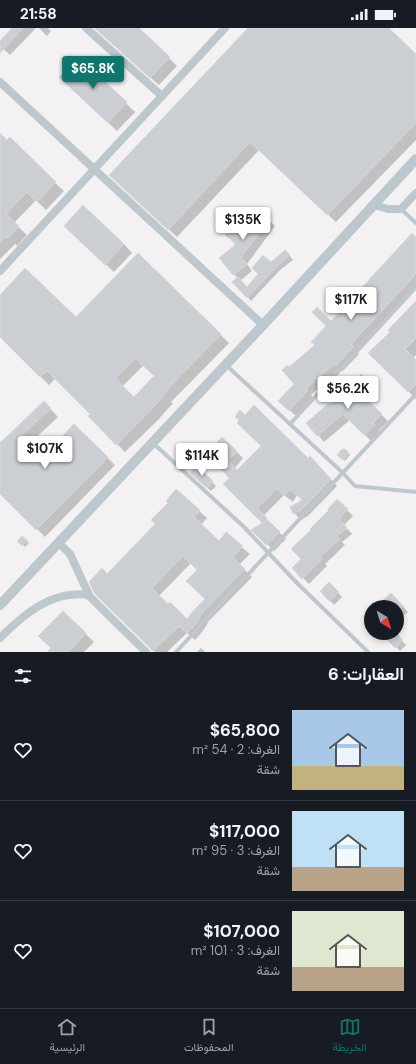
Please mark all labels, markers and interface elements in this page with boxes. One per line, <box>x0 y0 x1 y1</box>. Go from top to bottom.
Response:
text: 21:58 <box>20 4 57 24</box>
pin: $65.8K <box>60 56 126 90</box>
text: $65.8K <box>71 60 115 77</box>
pin: $135K <box>215 207 271 241</box>
text: $135K <box>225 211 262 228</box>
pin: $117K <box>323 287 379 321</box>
text: $117K <box>335 291 367 308</box>
pin: $56.2K <box>315 376 381 410</box>
text: $56.2K <box>326 380 370 397</box>
pin: $107K <box>17 436 73 470</box>
text: $107K <box>26 440 64 457</box>
pin: $114K <box>174 443 230 477</box>
text: $114K <box>185 447 219 464</box>
north arrow <box>364 600 404 640</box>
map controls <box>364 600 404 640</box>
text: العقارات: 6 <box>328 663 404 685</box>
icon: filters <box>12 665 34 687</box>
text: $65,800 <box>210 719 280 741</box>
icon: home <box>324 726 372 774</box>
icon: heart <box>12 739 34 761</box>
text: الغرف: 2 · 54 m² <box>192 741 280 758</box>
text: شقة <box>257 761 280 778</box>
text: $117,000 <box>209 820 280 842</box>
icon: home <box>324 827 372 875</box>
icon: heart <box>12 840 34 862</box>
text: الغرف: 3 · 95 m² <box>192 842 280 859</box>
text: شقة <box>257 862 280 879</box>
text: $107,000 <box>203 920 280 942</box>
icon: home <box>324 927 372 975</box>
icon: heart <box>12 940 34 962</box>
text: الغرف: 3 · 101 m² <box>191 942 280 959</box>
text: شقة <box>257 962 280 979</box>
tab: الرئيسية <box>50 1016 85 1057</box>
tab: المحفوظات <box>184 1016 234 1057</box>
tab: الخريطة <box>333 1016 367 1057</box>

